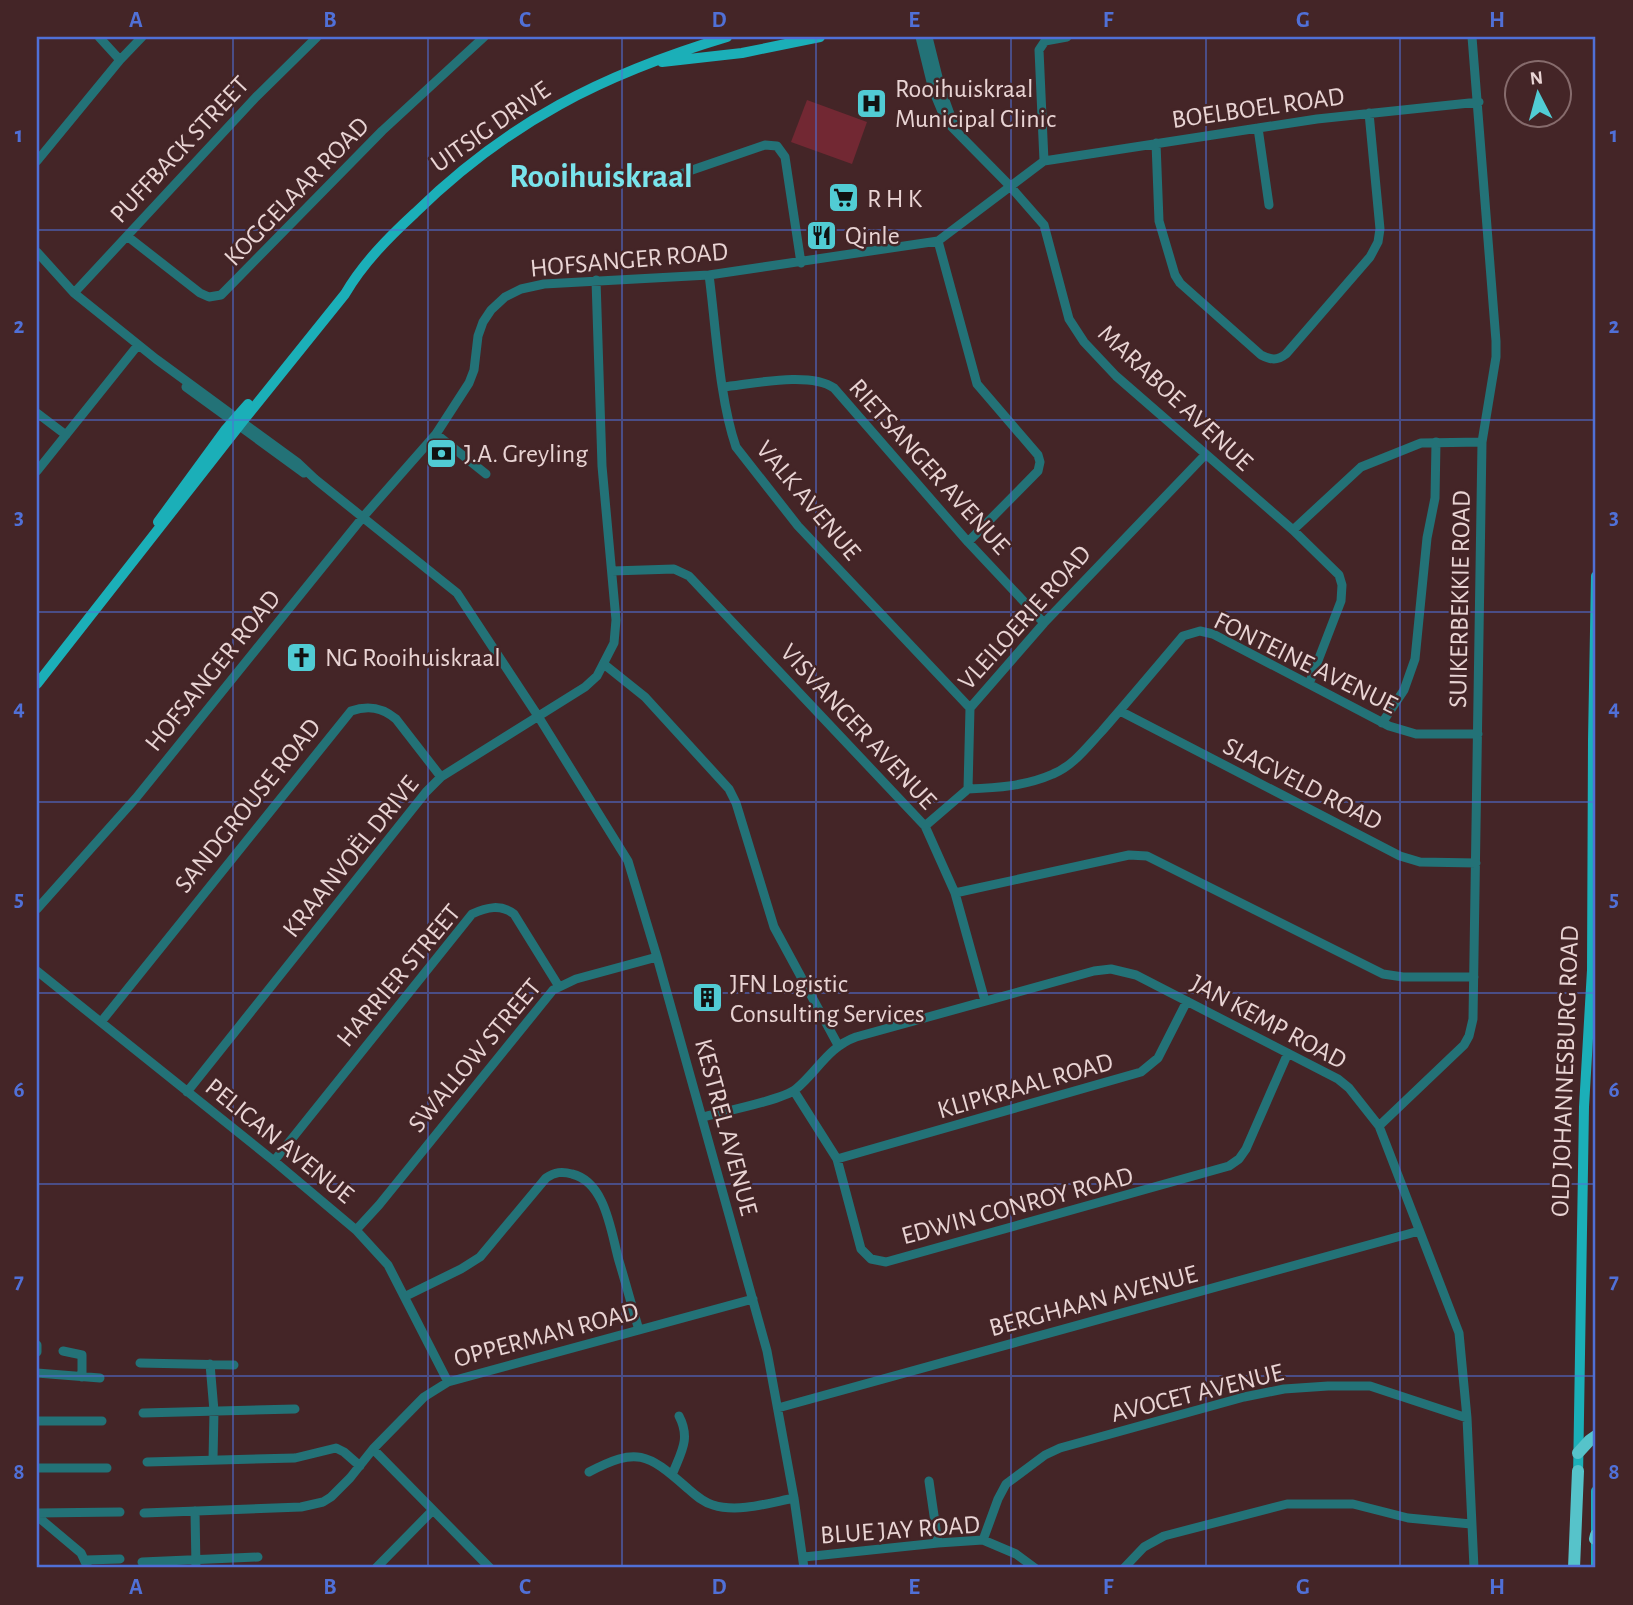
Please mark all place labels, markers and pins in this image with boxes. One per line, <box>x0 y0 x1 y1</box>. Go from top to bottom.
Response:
place label: Rooihuiskraal Municipal Clinic <box>895 76 1056 132</box>
hospital icon: Rooihuiskraal Municipal Clinic <box>855 86 889 120</box>
supermarket icon: R H K <box>827 181 861 215</box>
place label: R H K <box>867 186 923 212</box>
restaurant icon: Qinle <box>805 218 839 252</box>
place label: Qinle <box>845 223 900 249</box>
bank icon: J.A. Greyling <box>424 436 458 470</box>
place label: J.A. Greyling <box>464 441 588 467</box>
church icon: NG Rooihuiskraal <box>285 640 319 674</box>
place label: NG Rooihuiskraal <box>325 645 501 671</box>
place label: JFN Logistic Consulting Services <box>730 971 925 1027</box>
building icon: JFN Logistic Consulting Services <box>690 981 724 1015</box>

